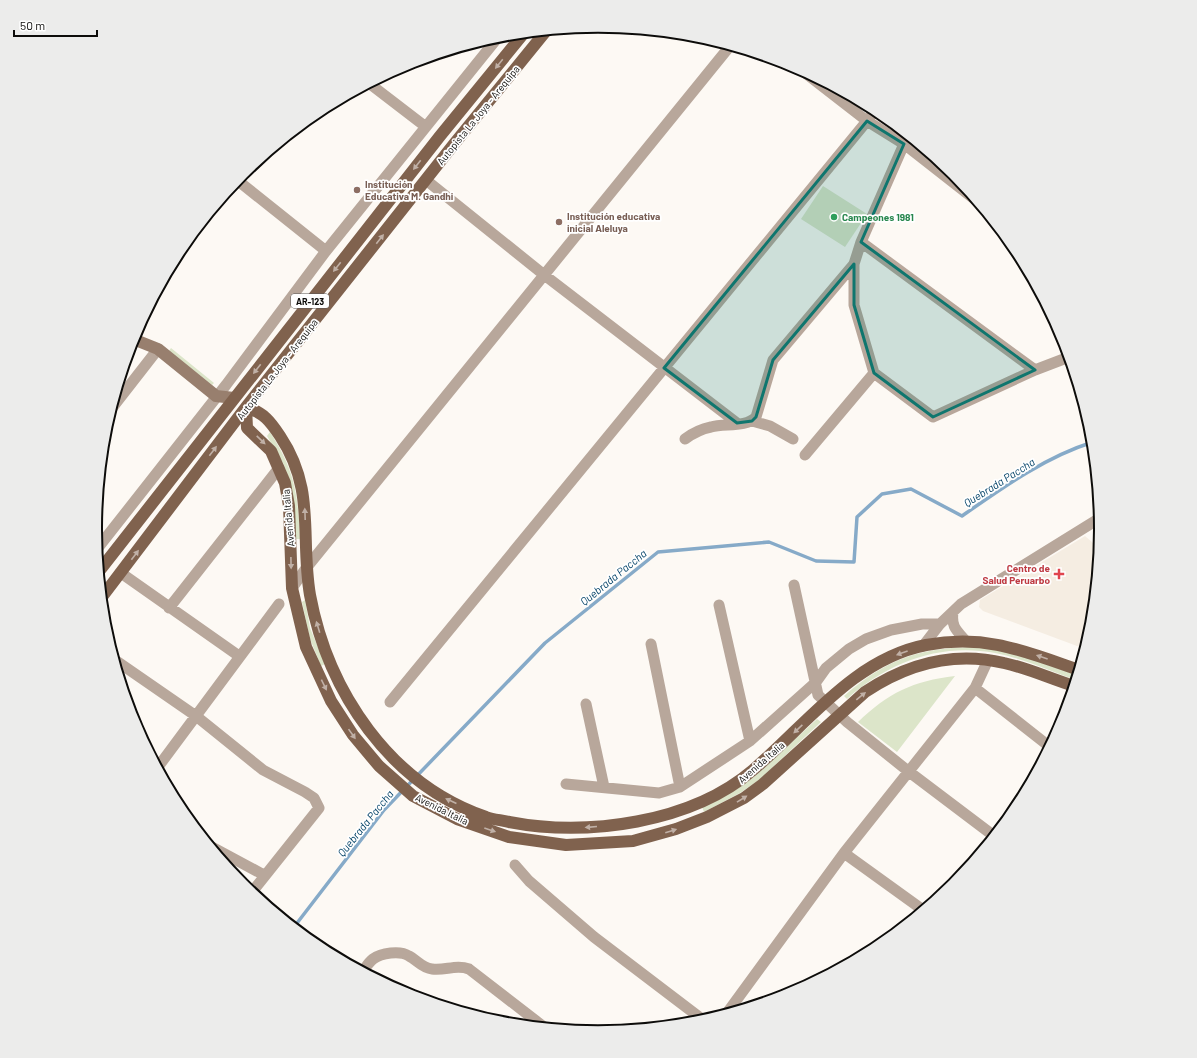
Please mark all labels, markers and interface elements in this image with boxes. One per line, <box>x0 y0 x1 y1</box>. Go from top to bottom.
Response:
scale bar <box>14 12 97 38</box>
text: 50 m <box>20 18 45 32</box>
one-way arrow <box>495 58 503 69</box>
street label: Autopista La Joya - Arequipa <box>434 63 522 167</box>
one-way arrow <box>413 159 422 170</box>
place label: Institución Educativa M. Gandhi <box>365 178 454 202</box>
marker: Institución Educativa M. Gandhi <box>352 185 362 195</box>
place label: Institución educativa inicial Aleluya <box>567 210 660 234</box>
place label: Campeones 1981 <box>842 211 914 223</box>
marker: Campeones 1981 <box>829 212 839 222</box>
marker: Institución educativa inicial Aleluya <box>554 217 564 227</box>
one-way arrow <box>376 233 384 244</box>
one-way arrow <box>333 261 341 272</box>
road number: AR-123 <box>291 294 329 308</box>
street label: Autopista La Joya - Arequipa <box>234 316 320 422</box>
one-way arrow <box>252 364 261 375</box>
one-way arrow <box>256 435 266 445</box>
one-way arrow <box>209 446 217 457</box>
water label: Quebrada Paccha <box>961 455 1037 509</box>
street label: Avenida Italia <box>280 489 296 547</box>
one-way arrow <box>302 508 309 520</box>
water label: Quebrada Paccha <box>577 546 649 608</box>
one-way arrow <box>131 549 139 560</box>
one-way arrow <box>288 557 295 569</box>
place label: Centro de Salud Peruarbo <box>983 562 1051 586</box>
marker: Centro de Salud Peruarbo <box>1053 568 1065 580</box>
one-way arrow <box>315 621 321 633</box>
one-way arrow <box>895 650 907 656</box>
one-way arrow <box>1036 654 1048 660</box>
one-way arrow <box>321 679 327 691</box>
one-way arrow <box>855 691 866 700</box>
one-way arrow <box>793 724 803 734</box>
one-way arrow <box>348 728 356 739</box>
street label: Avenida Italia <box>735 739 787 785</box>
water label: Quebrada Paccha <box>334 787 396 859</box>
street label: Avenida Italia <box>414 791 470 827</box>
one-way arrow <box>736 795 747 803</box>
one-way arrow <box>446 798 457 804</box>
one-way arrow <box>585 823 597 830</box>
one-way arrow <box>665 827 677 833</box>
one-way arrow <box>484 828 496 834</box>

